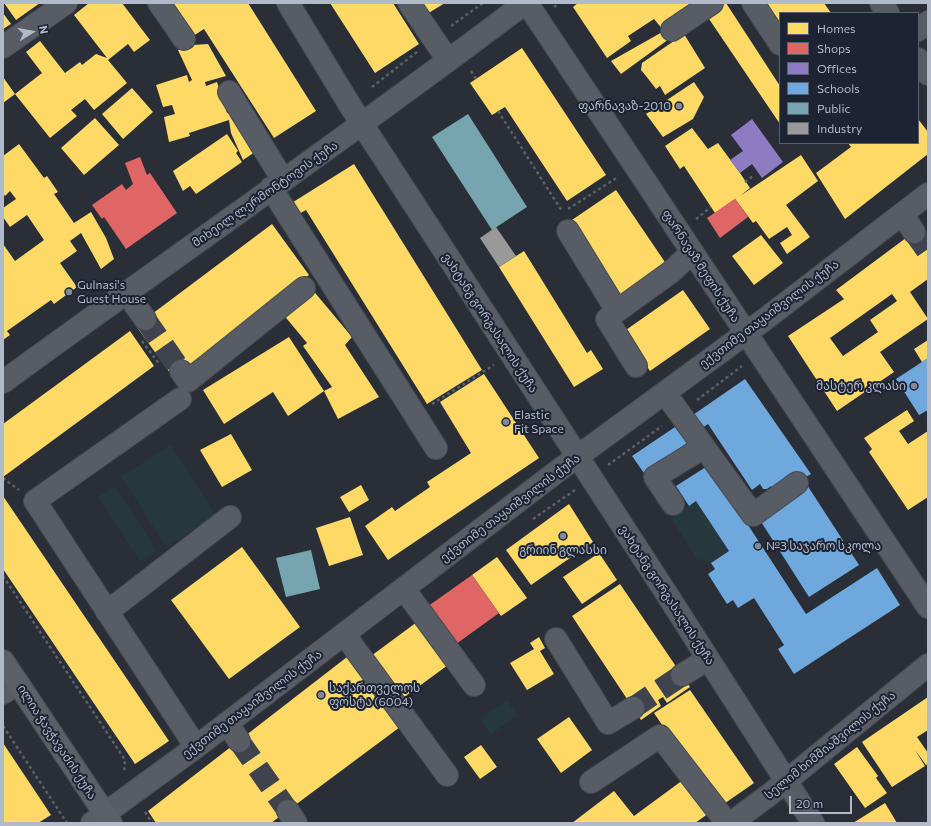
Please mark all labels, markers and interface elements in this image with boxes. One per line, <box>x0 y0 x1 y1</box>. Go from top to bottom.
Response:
north arrow <box>12 12 52 52</box>
legend <box>779 12 919 144</box>
text: Homes <box>817 21 855 35</box>
text: N <box>37 24 51 35</box>
text: Shops <box>817 41 851 55</box>
text: Offices <box>817 61 857 75</box>
text: Schools <box>817 81 860 95</box>
place label: ფარნავაზ-2010 <box>578 99 671 113</box>
marker: ფარნავაზ-2010 <box>674 101 684 111</box>
text: Public <box>817 101 850 115</box>
text: Industry <box>817 121 862 135</box>
street label: მიხეილ ლერმონტოვის ქუჩა <box>189 138 341 250</box>
street label: ფარნავაზ მეფის ქუჩა <box>659 207 743 325</box>
street label: ვახტანგ გორგასალის ქუჩა <box>439 250 541 396</box>
street label: ექვთიმე თაყაიშვილის ქუჩა <box>696 257 842 371</box>
place label: Gulnasi's Guest House <box>77 278 146 306</box>
marker: Gulnasi's Guest House <box>64 287 74 297</box>
place label: მასტერ კლასი <box>816 379 906 393</box>
marker: მასტერ კლასი <box>909 381 919 391</box>
place label: Elastic Fit Space <box>514 408 564 436</box>
marker: Elastic Fit Space <box>501 417 511 427</box>
street label: ექვთიმე თაყაიშვილის ქუჩა <box>437 451 583 565</box>
street label: ვახტანგ გორგასალის ქუჩა <box>616 522 718 668</box>
marker: გრიინ გლასსი <box>558 531 568 541</box>
place label: №3 საჯარო სკოლა <box>766 539 881 553</box>
marker: №3 საჯარო სკოლა <box>753 541 763 551</box>
place label: გრიინ გლასსი <box>519 543 607 557</box>
street label: ექვთიმე თაყაიშვილის ქუჩა <box>179 647 325 761</box>
place label: საქართველოს ფოსტა (6004) <box>329 681 420 709</box>
street label: ილია ჭავჭავაძის ქუჩა <box>14 682 100 802</box>
street label: სელიმ ხიმშიაშვილის ქუჩა <box>762 688 898 802</box>
marker: საქართველოს ფოსტა (6004) <box>316 690 326 700</box>
scale bar <box>791 788 854 814</box>
text: 20 m <box>796 796 823 810</box>

